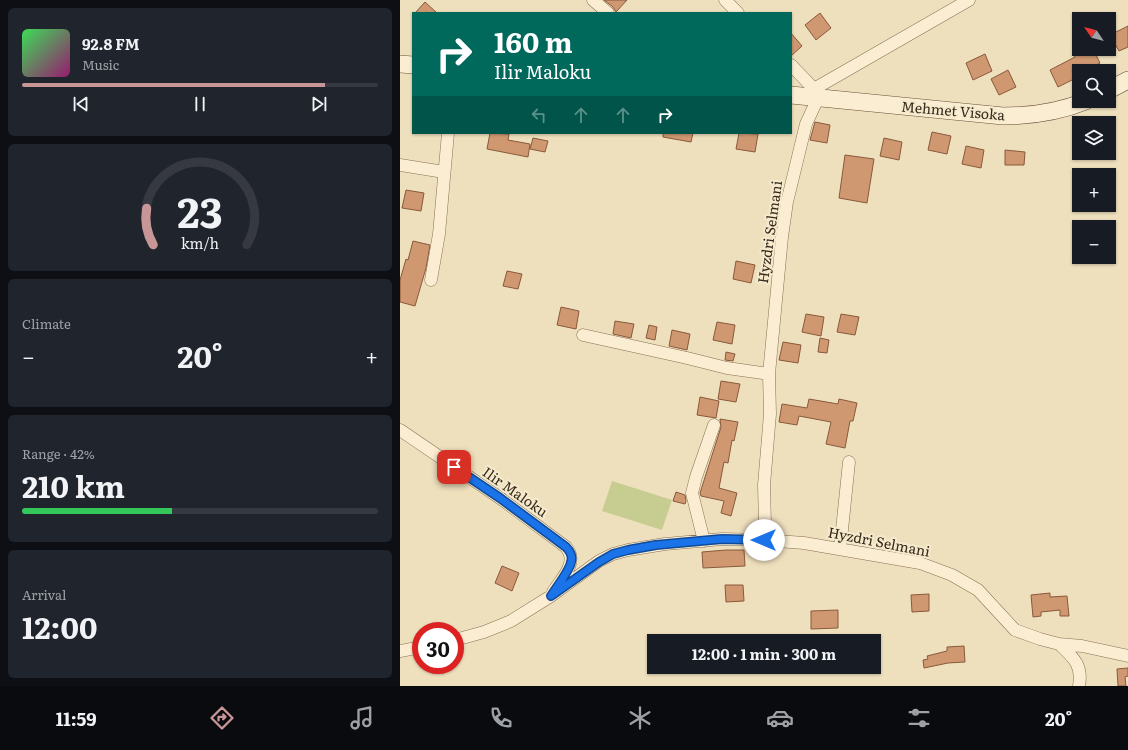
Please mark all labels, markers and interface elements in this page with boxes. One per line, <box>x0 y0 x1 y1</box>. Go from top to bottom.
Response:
north arrow <box>1072 12 1116 56</box>
map controls <box>1072 12 1116 264</box>
text: 160 m <box>494 20 573 62</box>
icon: right <box>428 28 480 80</box>
text: 92.8 FM <box>82 32 140 55</box>
text: Music <box>82 55 119 74</box>
text: Ilir Maloku <box>494 58 591 85</box>
button: search <box>1072 64 1116 108</box>
icon: previous <box>70 93 92 115</box>
icon: pause <box>189 93 211 115</box>
icon: next <box>308 93 330 115</box>
street label: Mehmet Visoka <box>900 96 1006 125</box>
icon: left <box>528 104 550 126</box>
icon: ahead <box>570 104 592 126</box>
icon: ahead <box>612 104 634 126</box>
icon: right <box>654 104 676 126</box>
button: layers <box>1072 116 1116 160</box>
button: + <box>1072 168 1116 212</box>
text: 23 <box>177 179 223 241</box>
street label: Hyzdri Selmani <box>752 179 786 285</box>
button: − <box>1072 220 1116 264</box>
text: km/h <box>181 232 220 253</box>
text: Climate <box>22 314 71 333</box>
text: 20° <box>177 333 223 377</box>
text: − <box>22 339 35 372</box>
text: + <box>365 339 378 372</box>
text: Range · 42% <box>22 444 95 463</box>
pin <box>437 450 471 484</box>
icon: arrive <box>443 456 465 478</box>
street label: Ilir Maloku <box>479 461 552 521</box>
text: 210 km <box>22 463 125 507</box>
position arrow <box>743 519 785 561</box>
street label: Hyzdri Selmani <box>826 521 932 561</box>
text: Arrival <box>22 585 66 604</box>
text: 12:00 <box>22 604 97 648</box>
speed limit sign: 30 <box>412 622 464 674</box>
text: 12:00 · 1 min · 300 m <box>692 642 836 665</box>
icon: directions <box>208 704 236 732</box>
icon: music <box>348 704 376 732</box>
icon: phone <box>487 704 515 732</box>
icon: climate <box>626 704 654 732</box>
icon: car <box>766 704 794 732</box>
icon: filters <box>905 704 933 732</box>
text: 11:59 <box>56 705 97 732</box>
text: 20° <box>1045 705 1072 732</box>

